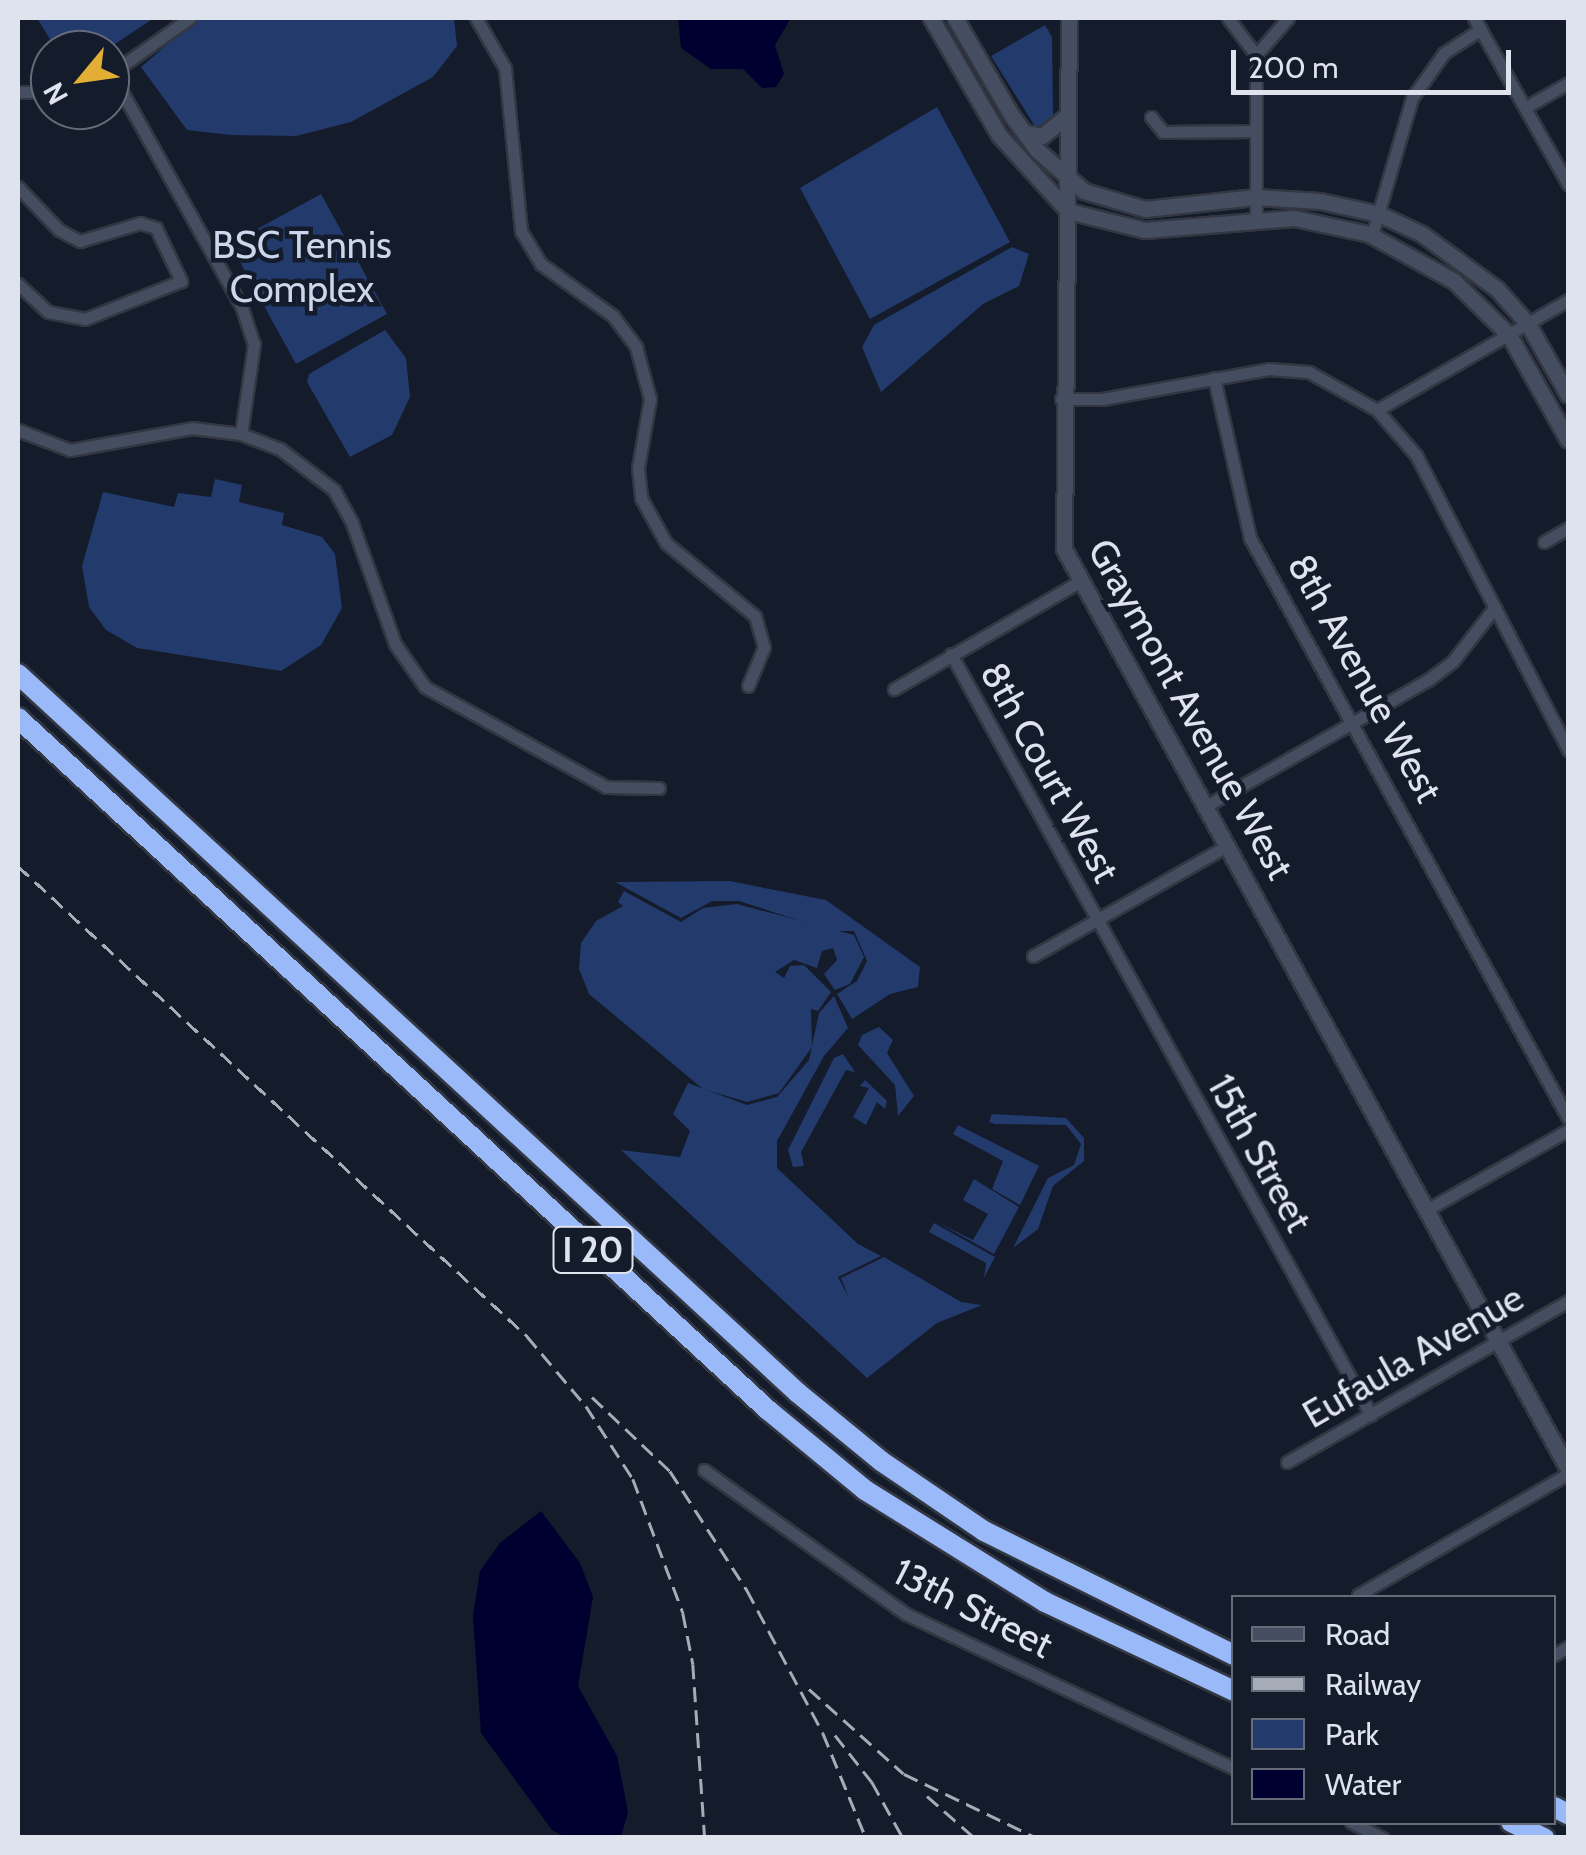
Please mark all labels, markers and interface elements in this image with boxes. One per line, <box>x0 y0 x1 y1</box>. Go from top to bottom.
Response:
north arrow <box>30 30 130 130</box>
scale bar <box>1236 30 1516 92</box>
text: 200 m <box>1248 49 1339 86</box>
text: N <box>36 77 75 110</box>
park label: BSC Tennis Complex <box>212 222 392 312</box>
street label: Graymont Avenue West <box>1079 531 1303 887</box>
street label: 8th Avenue West <box>1278 546 1452 810</box>
street label: 8th Court West <box>971 654 1129 890</box>
street label: 15th Street <box>1198 1066 1322 1240</box>
road number: I 20 <box>550 1220 636 1280</box>
street label: Eufaula Avenue <box>1295 1274 1531 1438</box>
street label: 13th Street <box>886 1549 1060 1667</box>
legend <box>1231 1595 1556 1825</box>
text: Road <box>1325 1616 1390 1653</box>
text: Railway <box>1325 1666 1421 1703</box>
text: Park <box>1325 1716 1379 1753</box>
text: Water <box>1325 1766 1401 1803</box>

